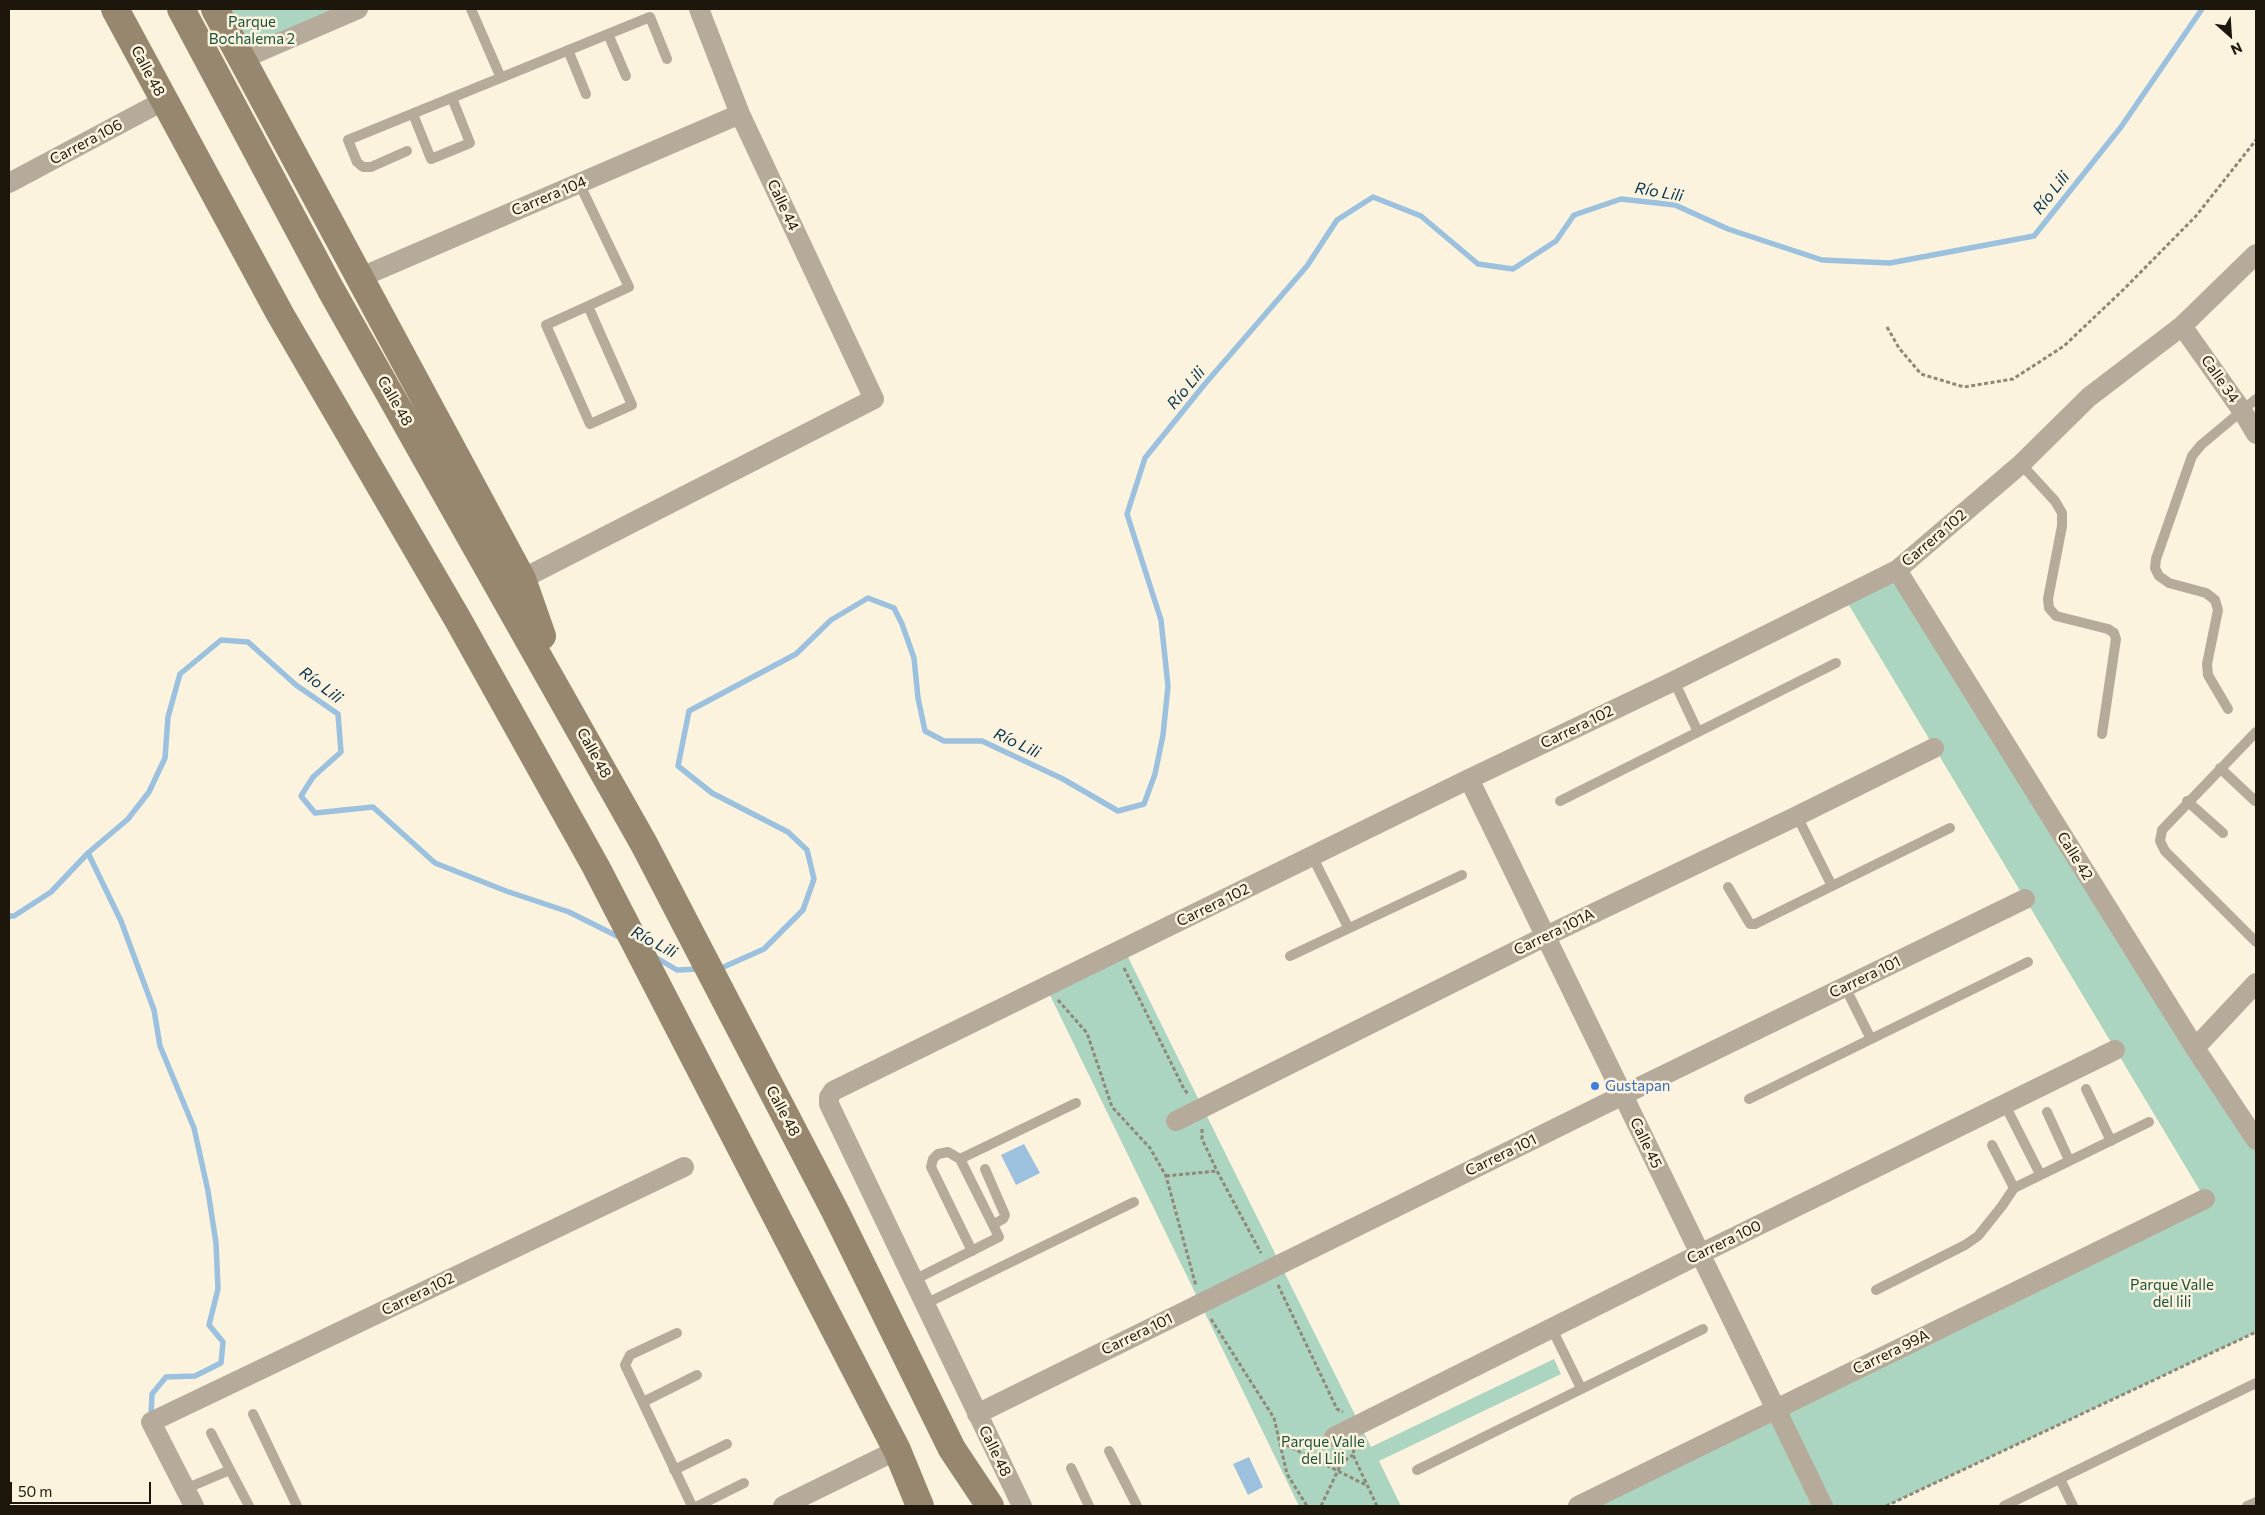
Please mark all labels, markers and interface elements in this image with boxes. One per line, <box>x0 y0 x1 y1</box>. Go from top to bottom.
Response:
north arrow <box>2205 10 2255 60</box>
park label: Parque Bochalema 2 <box>209 13 295 48</box>
text: N <box>2228 39 2245 59</box>
street label: Calle 48 <box>127 43 169 99</box>
street label: Carrera 106 <box>47 115 125 169</box>
water label: Río Lili <box>2028 168 2074 218</box>
street label: Carrera 104 <box>509 172 589 220</box>
street label: Calle 44 <box>763 176 803 234</box>
water label: Río Lili <box>1633 178 1685 206</box>
street label: Calle 34 <box>2197 352 2243 406</box>
water label: Río Lili <box>1163 363 1209 413</box>
street label: Calle 48 <box>374 373 416 429</box>
street label: Carrera 102 <box>1898 506 1970 570</box>
water label: Río Lili <box>296 663 346 707</box>
street label: Carrera 102 <box>1538 702 1616 752</box>
water label: Río Lili <box>991 724 1043 762</box>
street label: Calle 48 <box>573 725 615 781</box>
street label: Calle 42 <box>2053 828 2097 884</box>
street label: Carrera 102 <box>1174 880 1252 930</box>
street label: Carrera 101A <box>1511 905 1597 959</box>
water label: Río Lili <box>628 922 680 962</box>
street label: Carrera 101 <box>1826 952 1904 1002</box>
place label: Gustapan <box>1605 1077 1670 1095</box>
marker: Gustapan <box>1589 1080 1601 1092</box>
street label: Calle 48 <box>762 1083 804 1139</box>
street label: Calle 45 <box>1626 1115 1666 1171</box>
street label: Carrera 101 <box>1462 1130 1540 1180</box>
street label: Carrera 100 <box>1684 1216 1764 1268</box>
street label: Carrera 102 <box>379 1269 457 1319</box>
park label: Parque Valle del lili <box>2130 1276 2214 1311</box>
street label: Carrera 101 <box>1098 1309 1176 1359</box>
street label: Carrera 99A <box>1850 1326 1932 1378</box>
street label: Calle 48 <box>975 1423 1015 1479</box>
park label: Parque Valle del Lili <box>1281 1433 1365 1468</box>
scale bar <box>12 1472 154 1504</box>
text: 50 m <box>18 1482 52 1500</box>

